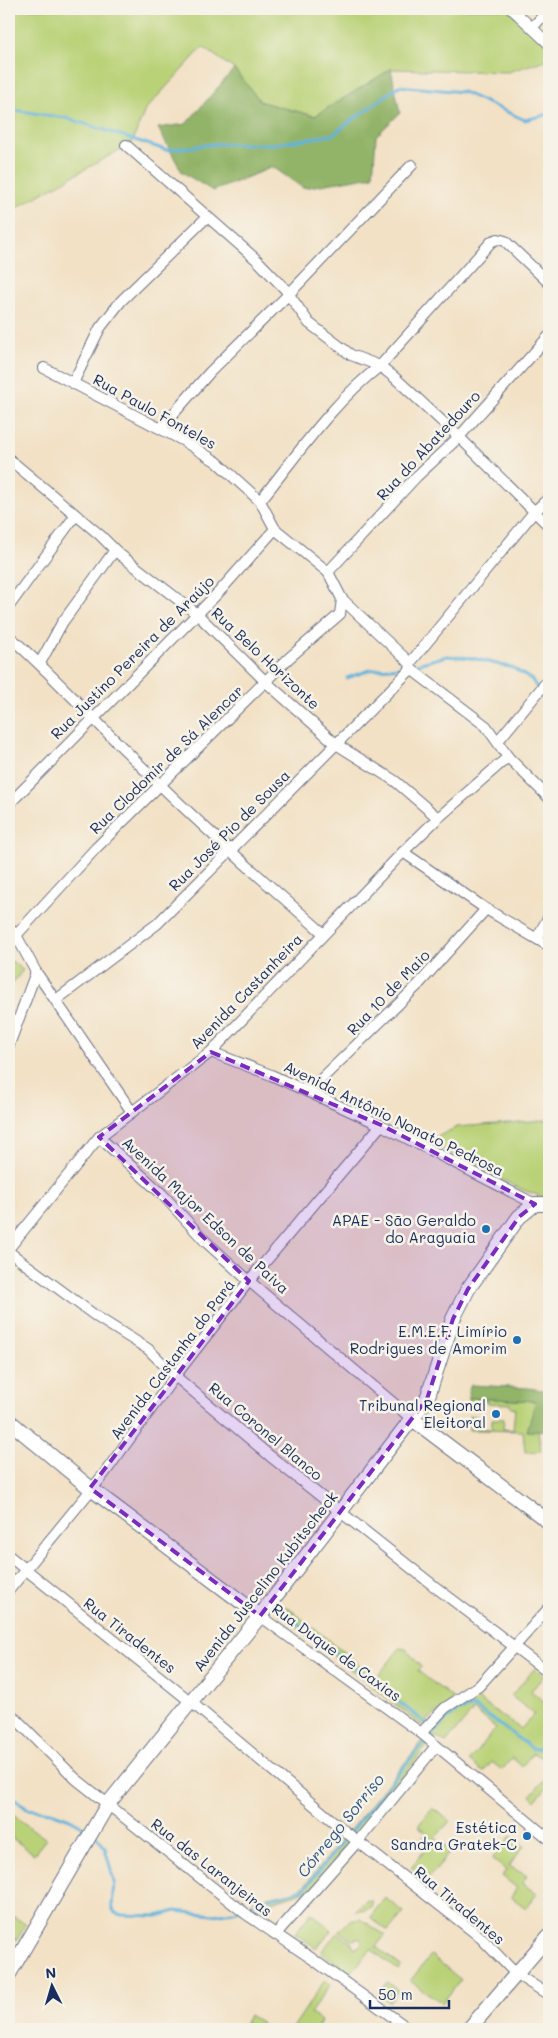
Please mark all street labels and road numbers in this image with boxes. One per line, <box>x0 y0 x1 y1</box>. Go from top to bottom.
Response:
street label: Rua Paulo Fonteles <box>90 369 220 453</box>
street label: Rua do Abatedouro <box>372 386 484 504</box>
street label: Rua Justino Pereira de Araújo <box>46 571 218 743</box>
street label: Rua Belo Horizonte <box>208 603 324 713</box>
street label: Rua Clodomir de Sá Alencar <box>85 680 247 838</box>
street label: Rua José Pio de Sousa <box>164 765 294 895</box>
street label: Avenida Castanheira <box>186 929 306 1053</box>
street label: Rua 10 de Maio <box>342 945 434 1039</box>
street label: Avenida Antônio Nonato Pedrosa <box>281 1056 507 1180</box>
street label: Avenida Major Edson de Paiva <box>118 1132 294 1298</box>
street label: Avenida Castanha do Pará <box>105 1275 239 1443</box>
street label: Rua Coronel Blanco <box>205 1378 327 1485</box>
street label: Avenida Juscelino Kubitscheck <box>188 1487 342 1675</box>
street label: Rua Tiradentes <box>80 1593 180 1677</box>
street label: Rua Duque de Caxias <box>268 1598 406 1706</box>
street label: Rua das Laranjeiras <box>147 1813 277 1921</box>
street label: Rua Tiradentes <box>411 1861 509 1949</box>

